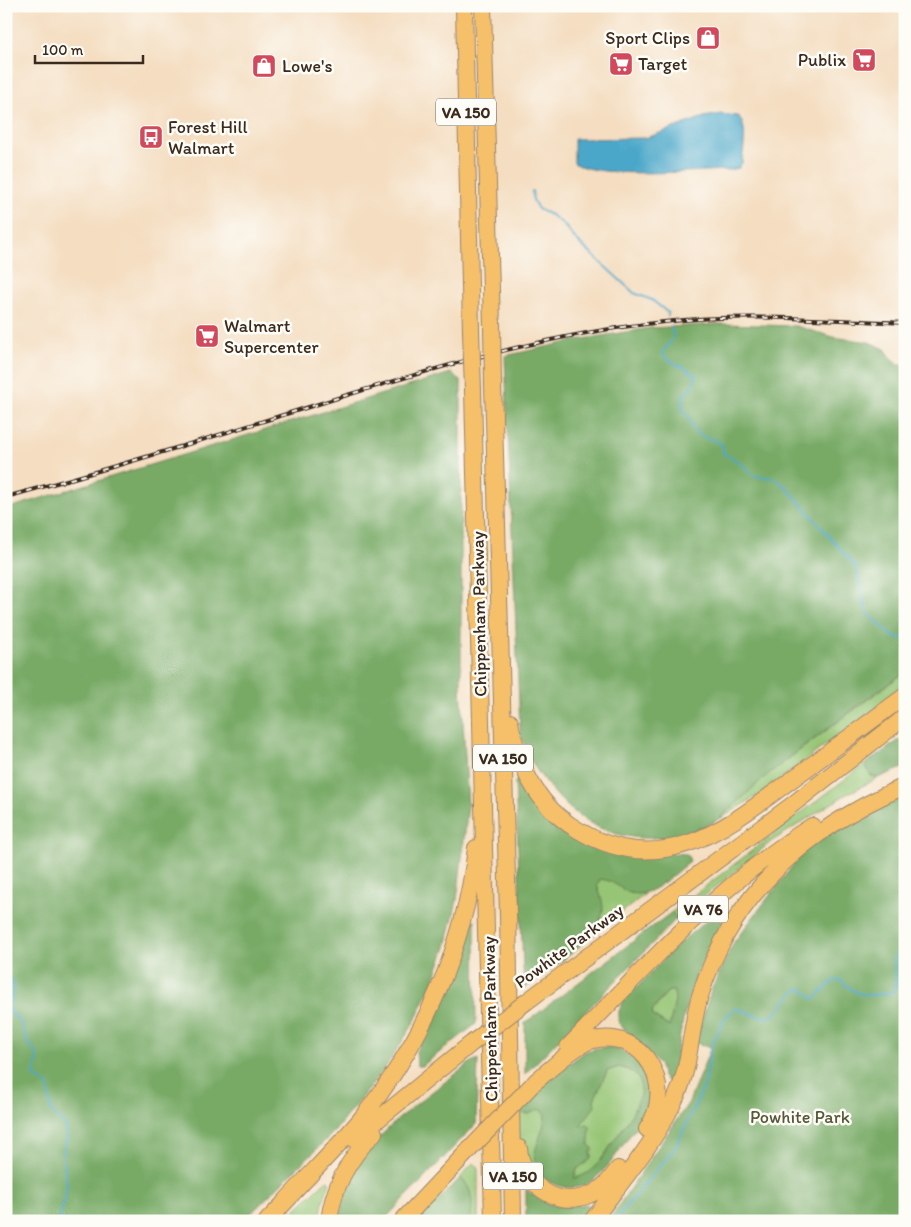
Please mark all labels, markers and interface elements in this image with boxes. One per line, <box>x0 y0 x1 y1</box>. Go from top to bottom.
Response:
shop icon: Sport Clips <box>695 25 721 51</box>
place label: Sport Clips <box>605 27 690 49</box>
scale bar <box>35 32 142 64</box>
text: 100 m <box>42 41 84 59</box>
supermarket icon: Publix <box>851 47 877 73</box>
place label: Publix <box>798 49 846 71</box>
supermarket icon: Target <box>608 51 634 77</box>
shop icon: Lowe's <box>251 53 277 79</box>
place label: Target <box>638 53 688 75</box>
place label: Lowe's <box>282 55 333 77</box>
road number: VA 150 <box>436 98 496 125</box>
place label: Forest Hill Walmart <box>168 116 248 159</box>
bus stop icon: Forest Hill Walmart <box>138 124 164 150</box>
place label: Walmart Supercenter <box>224 315 320 358</box>
supermarket icon: Walmart Supercenter <box>194 323 220 349</box>
street label: Chippenham Parkway <box>467 530 491 697</box>
road number: VA 150 <box>473 744 533 771</box>
road number: VA 76 <box>678 896 728 922</box>
street label: Powhite Parkway <box>510 899 628 993</box>
street label: Chippenham Parkway <box>478 935 502 1102</box>
park label: Powhite Park <box>750 1106 850 1128</box>
road number: VA 150 <box>483 1162 543 1190</box>

